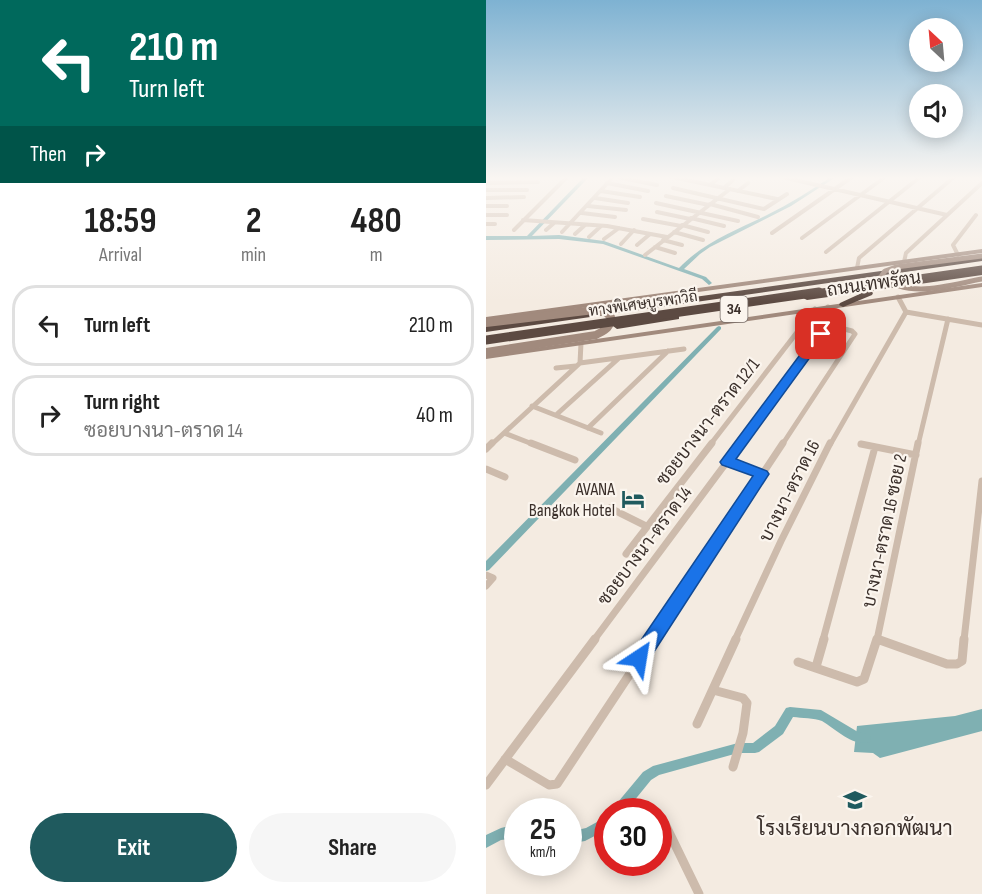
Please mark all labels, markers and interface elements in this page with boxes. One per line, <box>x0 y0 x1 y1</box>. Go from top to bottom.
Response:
north arrow <box>909 18 963 72</box>
map controls <box>909 18 963 138</box>
text: 210 m <box>129 22 218 73</box>
icon: left <box>30 24 108 102</box>
text: Turn left <box>129 73 205 105</box>
button: sound <box>909 84 963 138</box>
icon: right <box>78 138 111 171</box>
text: Then <box>30 141 66 168</box>
text: 18:59 <box>84 200 157 243</box>
text: 2 <box>246 200 261 243</box>
text: 480 <box>351 200 402 243</box>
text: Arrival <box>99 243 142 267</box>
text: min <box>241 243 266 267</box>
text: m <box>370 243 382 267</box>
street label: ถนนเทพรัตน <box>825 266 922 301</box>
street label: ทางพิเศษบูรพาวิถี <box>587 286 699 321</box>
road number: 34 <box>720 296 748 322</box>
pin <box>795 308 846 359</box>
icon: left <box>33 309 66 342</box>
text: Turn left <box>84 312 150 339</box>
text: 210 m <box>409 312 453 339</box>
icon: arrive <box>804 317 837 350</box>
street label: ซอยบางนา-ตราด 12/1 <box>652 354 764 490</box>
text: Turn right <box>84 389 160 416</box>
icon: right <box>33 399 66 432</box>
text: 40 m <box>416 402 453 429</box>
text: ซอยบางนา-ตราด 14 <box>84 419 243 443</box>
street label: บางนา-ตราด 16 <box>755 437 825 545</box>
street label: บางนา-ตราด 16 ซอย 2 <box>858 452 912 610</box>
place label: AVANA Bangkok Hotel <box>529 479 615 521</box>
street label: ซอยบางนา-ตราด 14 <box>594 482 697 609</box>
hotel icon: AVANA Bangkok Hotel <box>620 486 646 512</box>
position arrow <box>607 626 671 690</box>
school or university icon: โรงเรียนบางกอกพัฒนา <box>842 787 868 813</box>
speed limit sign: 30 <box>594 798 672 876</box>
text: 25 <box>530 812 556 848</box>
button: Exit <box>30 813 237 882</box>
button: Share <box>249 813 456 882</box>
place label: โรงเรียนบางกอกพัฒนา <box>756 815 953 841</box>
text: km/h <box>530 843 556 862</box>

